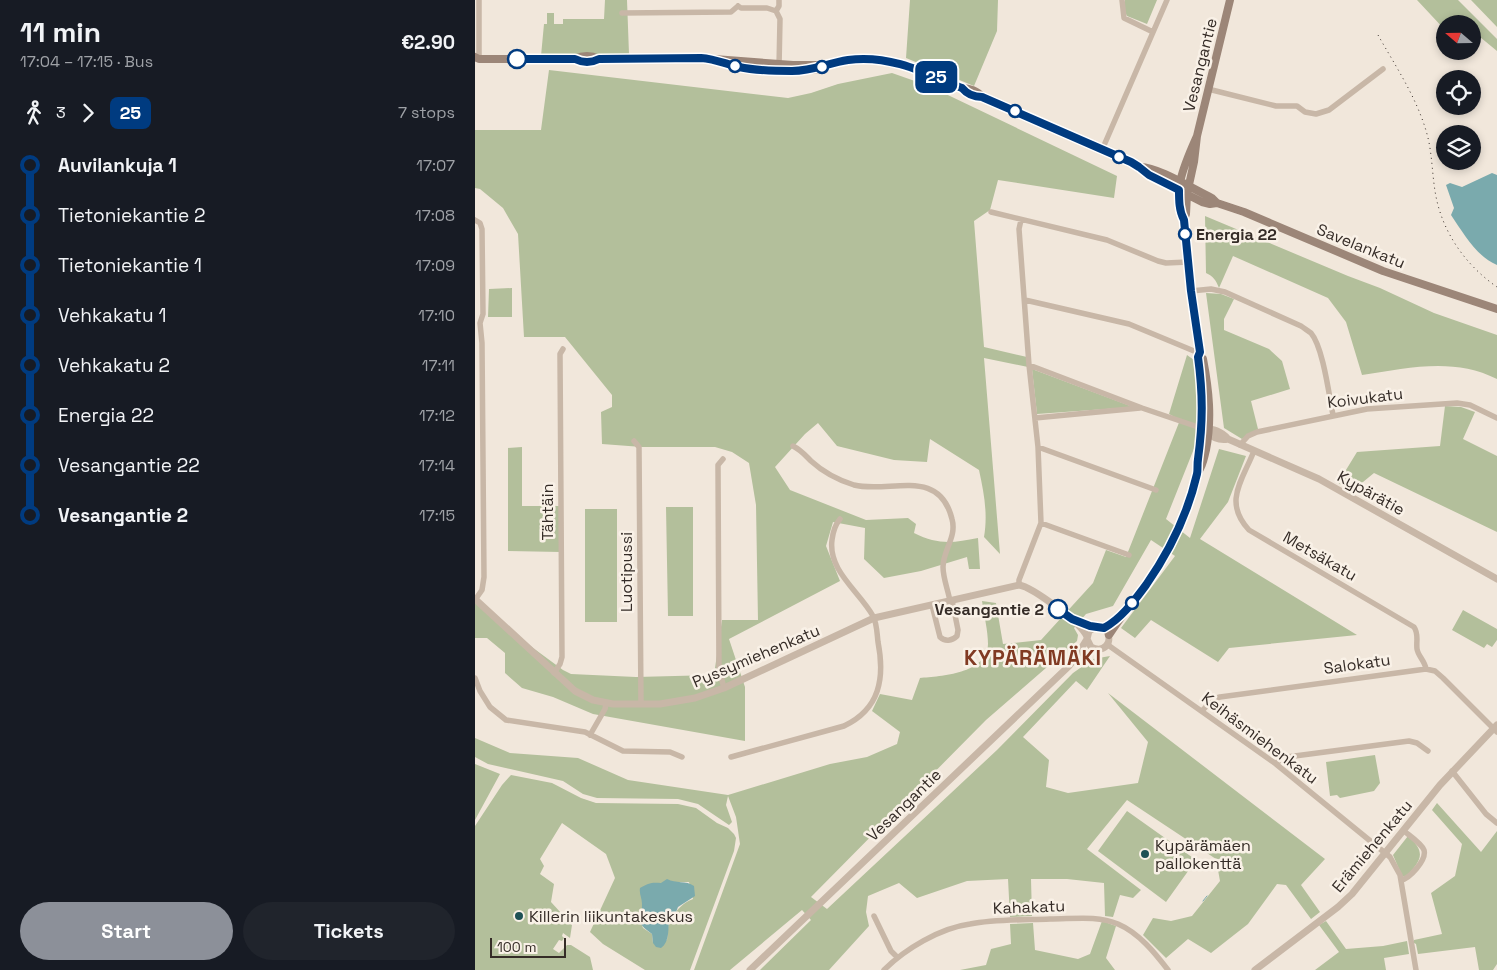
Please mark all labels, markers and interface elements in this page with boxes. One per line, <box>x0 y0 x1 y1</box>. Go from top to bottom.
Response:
text: 11 min <box>20 14 101 50</box>
north arrow <box>1436 15 1481 60</box>
map controls <box>1436 15 1481 170</box>
street label: Vesangantie <box>1178 16 1222 114</box>
text: €2.90 <box>401 30 455 55</box>
unlabelled marker <box>507 49 527 69</box>
text: 17:04 – 17:15 · Bus <box>20 51 153 72</box>
unlabelled marker <box>728 59 742 73</box>
unlabelled marker <box>815 60 829 74</box>
line badge: 25 <box>913 61 959 93</box>
text: 25 <box>925 65 947 88</box>
button: locate <box>1436 70 1481 115</box>
icon: walk <box>20 99 48 127</box>
icon: forward <box>74 99 102 127</box>
text: 25 <box>120 101 141 124</box>
text: 3 <box>56 102 66 123</box>
text: 7 stops <box>398 102 455 123</box>
unlabelled marker <box>1008 104 1022 118</box>
button: layers <box>1436 125 1481 170</box>
unlabelled marker <box>1112 150 1126 164</box>
text: Auvilankuja 1 <box>58 153 177 178</box>
text: 17:07 <box>416 155 455 176</box>
text: Tietoniekantie 2 <box>58 203 206 228</box>
text: 17:08 <box>415 205 455 226</box>
street label: Savelankatu <box>1314 219 1408 273</box>
place label: Energia 22 <box>1196 224 1277 245</box>
marker: Energia 22 <box>1178 227 1192 241</box>
text: Tietoniekantie 1 <box>58 253 202 278</box>
text: 17:09 <box>415 255 455 276</box>
text: Vehkakatu 1 <box>58 303 166 328</box>
text: 17:10 <box>418 305 455 326</box>
text: Vehkakatu 2 <box>58 353 170 378</box>
text: 17:11 <box>422 355 455 376</box>
street label: Koivukatu <box>1326 383 1404 413</box>
text: Energia 22 <box>58 403 154 428</box>
text: 17:12 <box>419 405 455 426</box>
text: Vesangantie 22 <box>58 453 200 478</box>
text: 17:14 <box>419 455 455 476</box>
street label: Kypärätie <box>1334 466 1408 520</box>
street label: Tähtäin <box>537 483 558 541</box>
text: Vesangantie 2 <box>58 503 188 528</box>
text: 17:15 <box>419 505 455 526</box>
street label: Metsäkatu <box>1279 526 1361 586</box>
street label: Luotipussi <box>616 532 637 612</box>
unlabelled marker <box>1125 596 1139 610</box>
place label: Vesangantie 2 <box>934 599 1044 620</box>
marker: Vesangantie 2 <box>1048 599 1068 619</box>
street label: Pyssymiehenkatu <box>689 620 823 692</box>
district label: KYPÄRÄMÄKI <box>964 644 1102 671</box>
street label: Salokatu <box>1322 649 1392 679</box>
street label: Keihäsmiehenkatu <box>1197 687 1323 789</box>
street label: Vesangantie <box>862 764 946 846</box>
street label: Erämiehenkatu <box>1327 795 1417 897</box>
place label: Kypärämäen pallokenttä <box>1155 835 1251 874</box>
marker: Kypärämäen pallokenttä <box>1139 848 1151 860</box>
street label: Kahakatu <box>993 895 1065 919</box>
button: Start <box>20 902 233 960</box>
button: Tickets <box>243 902 455 960</box>
place label: Killerin liikuntakeskus <box>529 906 693 927</box>
marker: Killerin liikuntakeskus <box>513 910 525 922</box>
scale bar <box>490 935 566 958</box>
text: 100 m <box>497 938 536 956</box>

